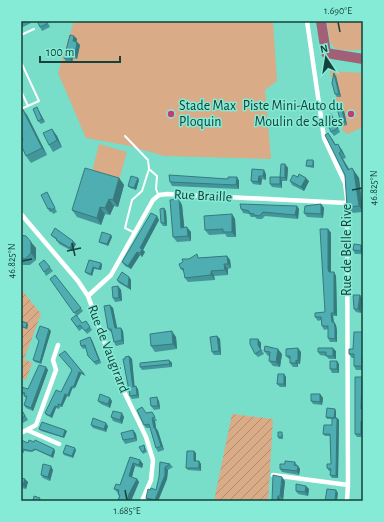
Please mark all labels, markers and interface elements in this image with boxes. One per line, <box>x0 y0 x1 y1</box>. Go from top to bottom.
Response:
text: 1.690°E <box>324 6 352 16</box>
scale bar <box>40 38 120 64</box>
north arrow <box>306 38 346 78</box>
text: N <box>319 43 329 55</box>
text: 100 m <box>46 46 74 58</box>
place label: Stade Max Ploquin <box>179 99 236 129</box>
place label: Piste Mini-Auto du Moulin de Salles <box>243 99 343 129</box>
marker: Stade Max Ploquin <box>166 109 176 119</box>
marker: Piste Mini-Auto du Moulin de Salles <box>346 109 356 119</box>
text: 46.825°N <box>369 170 379 206</box>
street label: Rue Braille <box>173 187 233 205</box>
street label: Rue de Belle Rive <box>340 204 354 296</box>
text: 46.825°N <box>7 243 17 279</box>
street label: Rue de Vaugirard <box>85 303 131 395</box>
text: 1.685°E <box>113 506 141 516</box>

